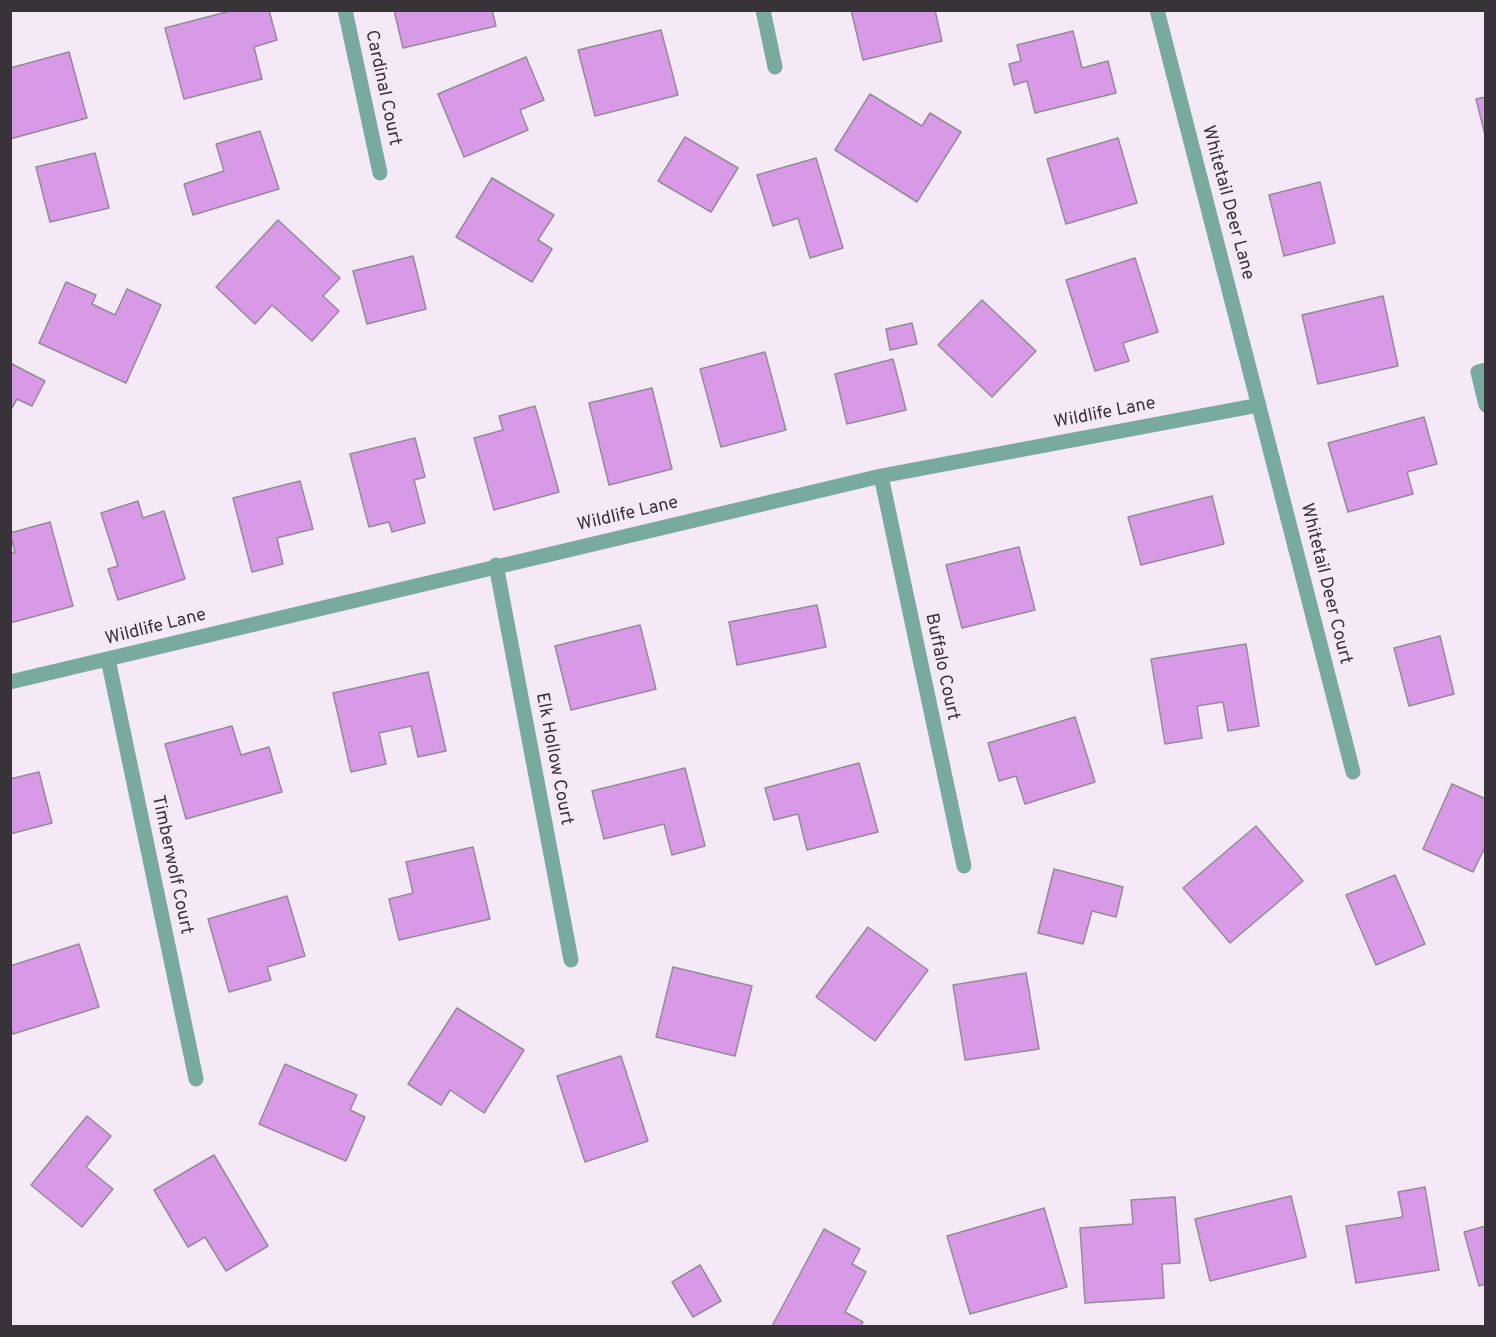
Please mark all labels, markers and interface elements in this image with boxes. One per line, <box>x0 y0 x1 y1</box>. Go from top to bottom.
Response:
street label: Cardinal Court <box>359 28 405 148</box>
street label: Whitetail Deer Lane <box>1196 124 1258 282</box>
street label: Wildlife Lane <box>1052 394 1158 434</box>
street label: Wildlife Lane <box>575 493 681 537</box>
street label: Whitetail Deer Court <box>1295 501 1355 667</box>
street label: Wildlife Lane <box>103 605 209 651</box>
street label: Buffalo Court <box>919 612 963 722</box>
street label: Elk Hollow Court <box>530 691 576 827</box>
street label: Timberwolf Court <box>146 794 196 936</box>

